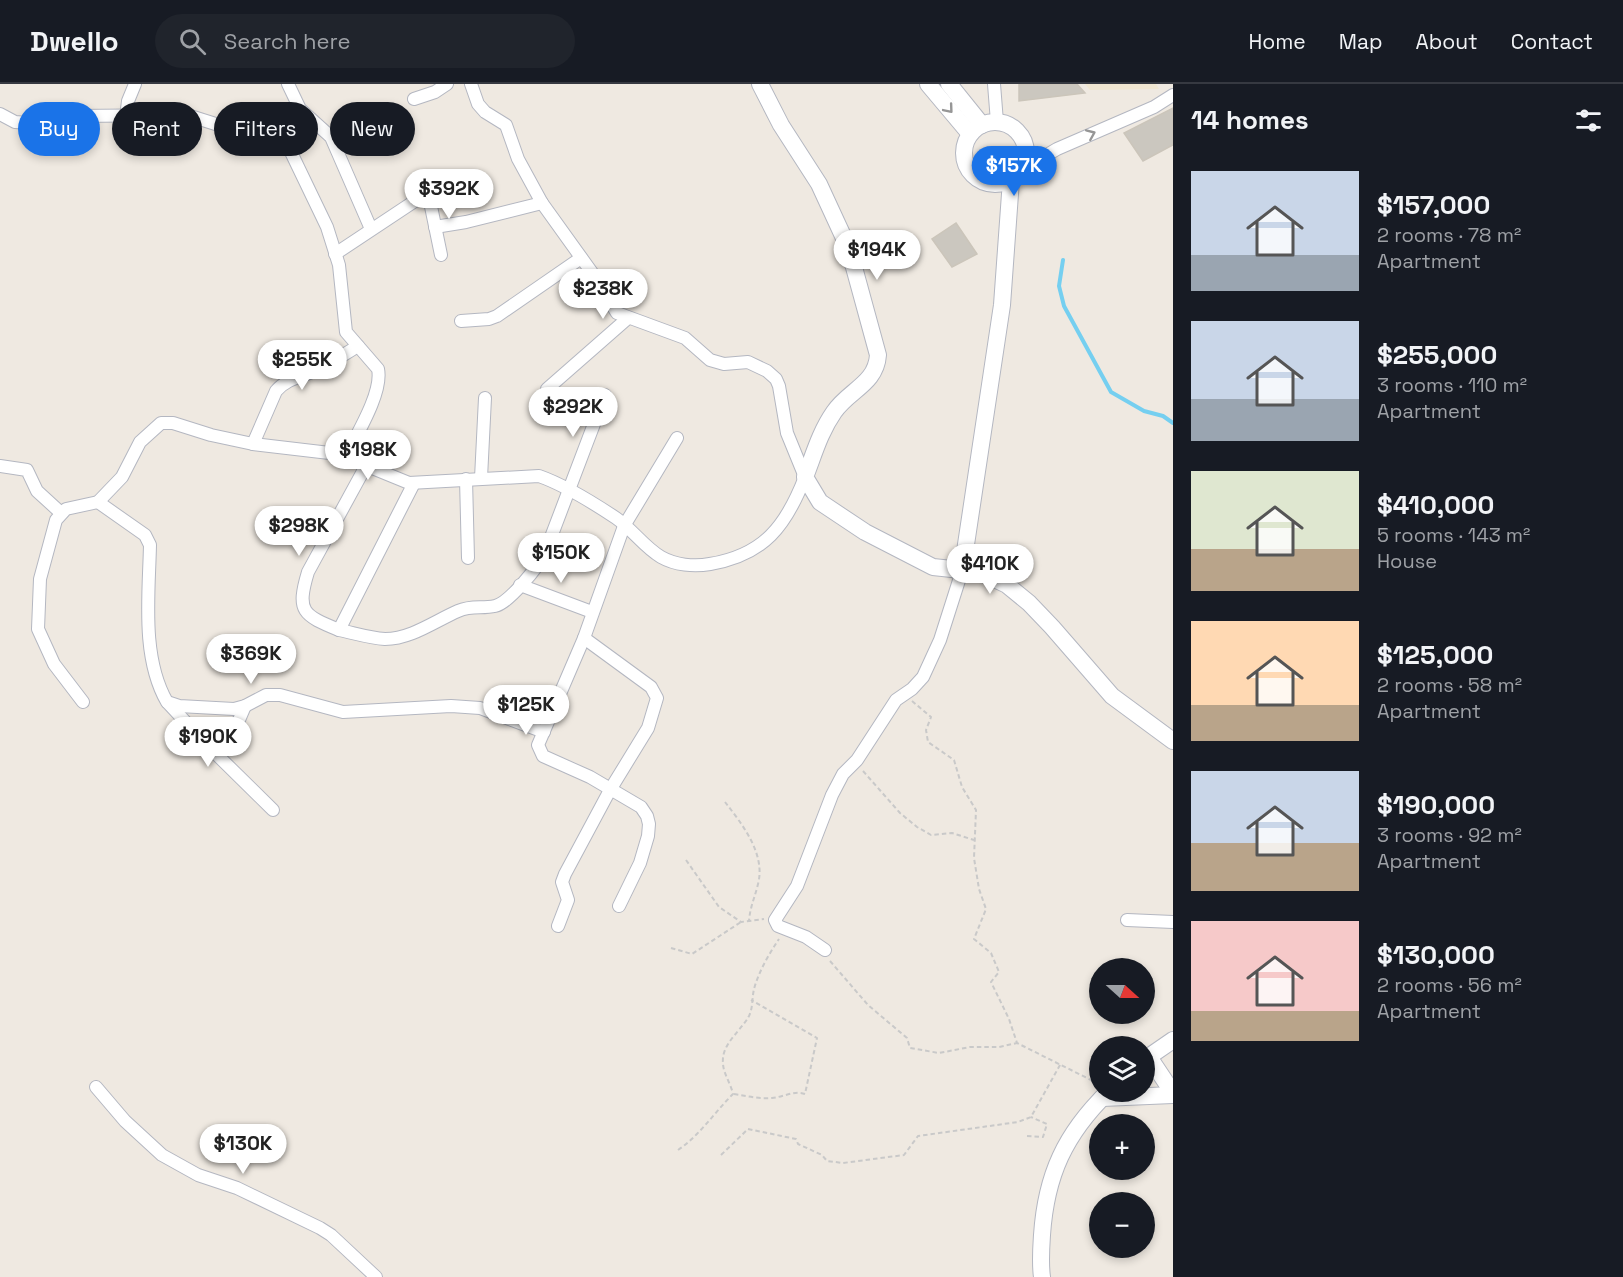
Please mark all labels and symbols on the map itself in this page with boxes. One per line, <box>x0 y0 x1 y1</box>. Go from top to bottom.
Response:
one-way arrow <box>942 102 953 113</box>
one-way arrow <box>1084 130 1095 142</box>
pin: $157K <box>972 146 1056 197</box>
pin: $392K <box>407 169 491 220</box>
pin: $194K <box>835 230 919 281</box>
pin: $238K <box>561 269 645 320</box>
pin: $255K <box>260 340 344 391</box>
pin: $292K <box>531 387 615 438</box>
pin: $198K <box>326 430 410 481</box>
pin: $298K <box>257 506 341 557</box>
pin: $150K <box>519 533 603 584</box>
pin: $410K <box>948 544 1032 595</box>
pin: $369K <box>209 634 293 685</box>
pin: $125K <box>484 685 568 736</box>
pin: $190K <box>166 717 250 768</box>
north arrow <box>1089 958 1155 1024</box>
pin: $130K <box>201 1124 285 1175</box>

